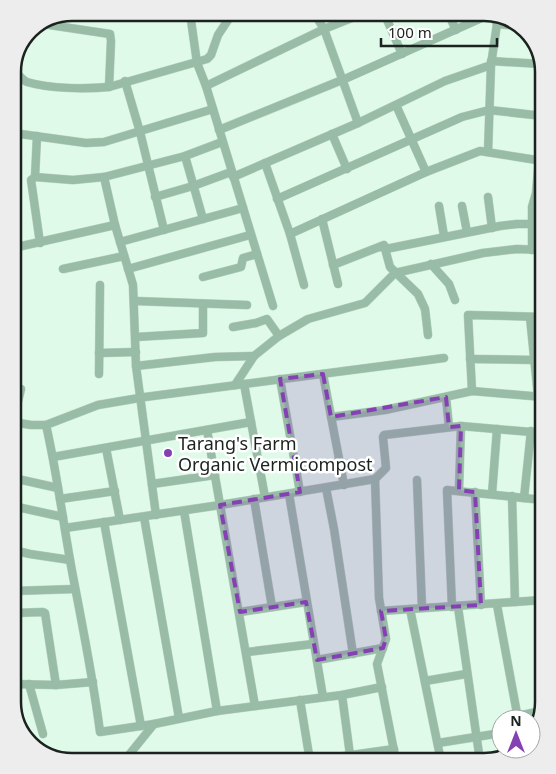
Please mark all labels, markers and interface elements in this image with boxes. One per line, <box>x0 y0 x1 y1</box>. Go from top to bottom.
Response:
scale bar <box>381 15 497 47</box>
text: 100 m <box>388 22 432 42</box>
place label: Tarang's Farm Organic Vermicompost <box>178 431 373 476</box>
marker: Tarang's Farm Organic Vermicompost <box>162 447 174 459</box>
north arrow <box>491 709 541 759</box>
text: N <box>510 711 522 730</box>

